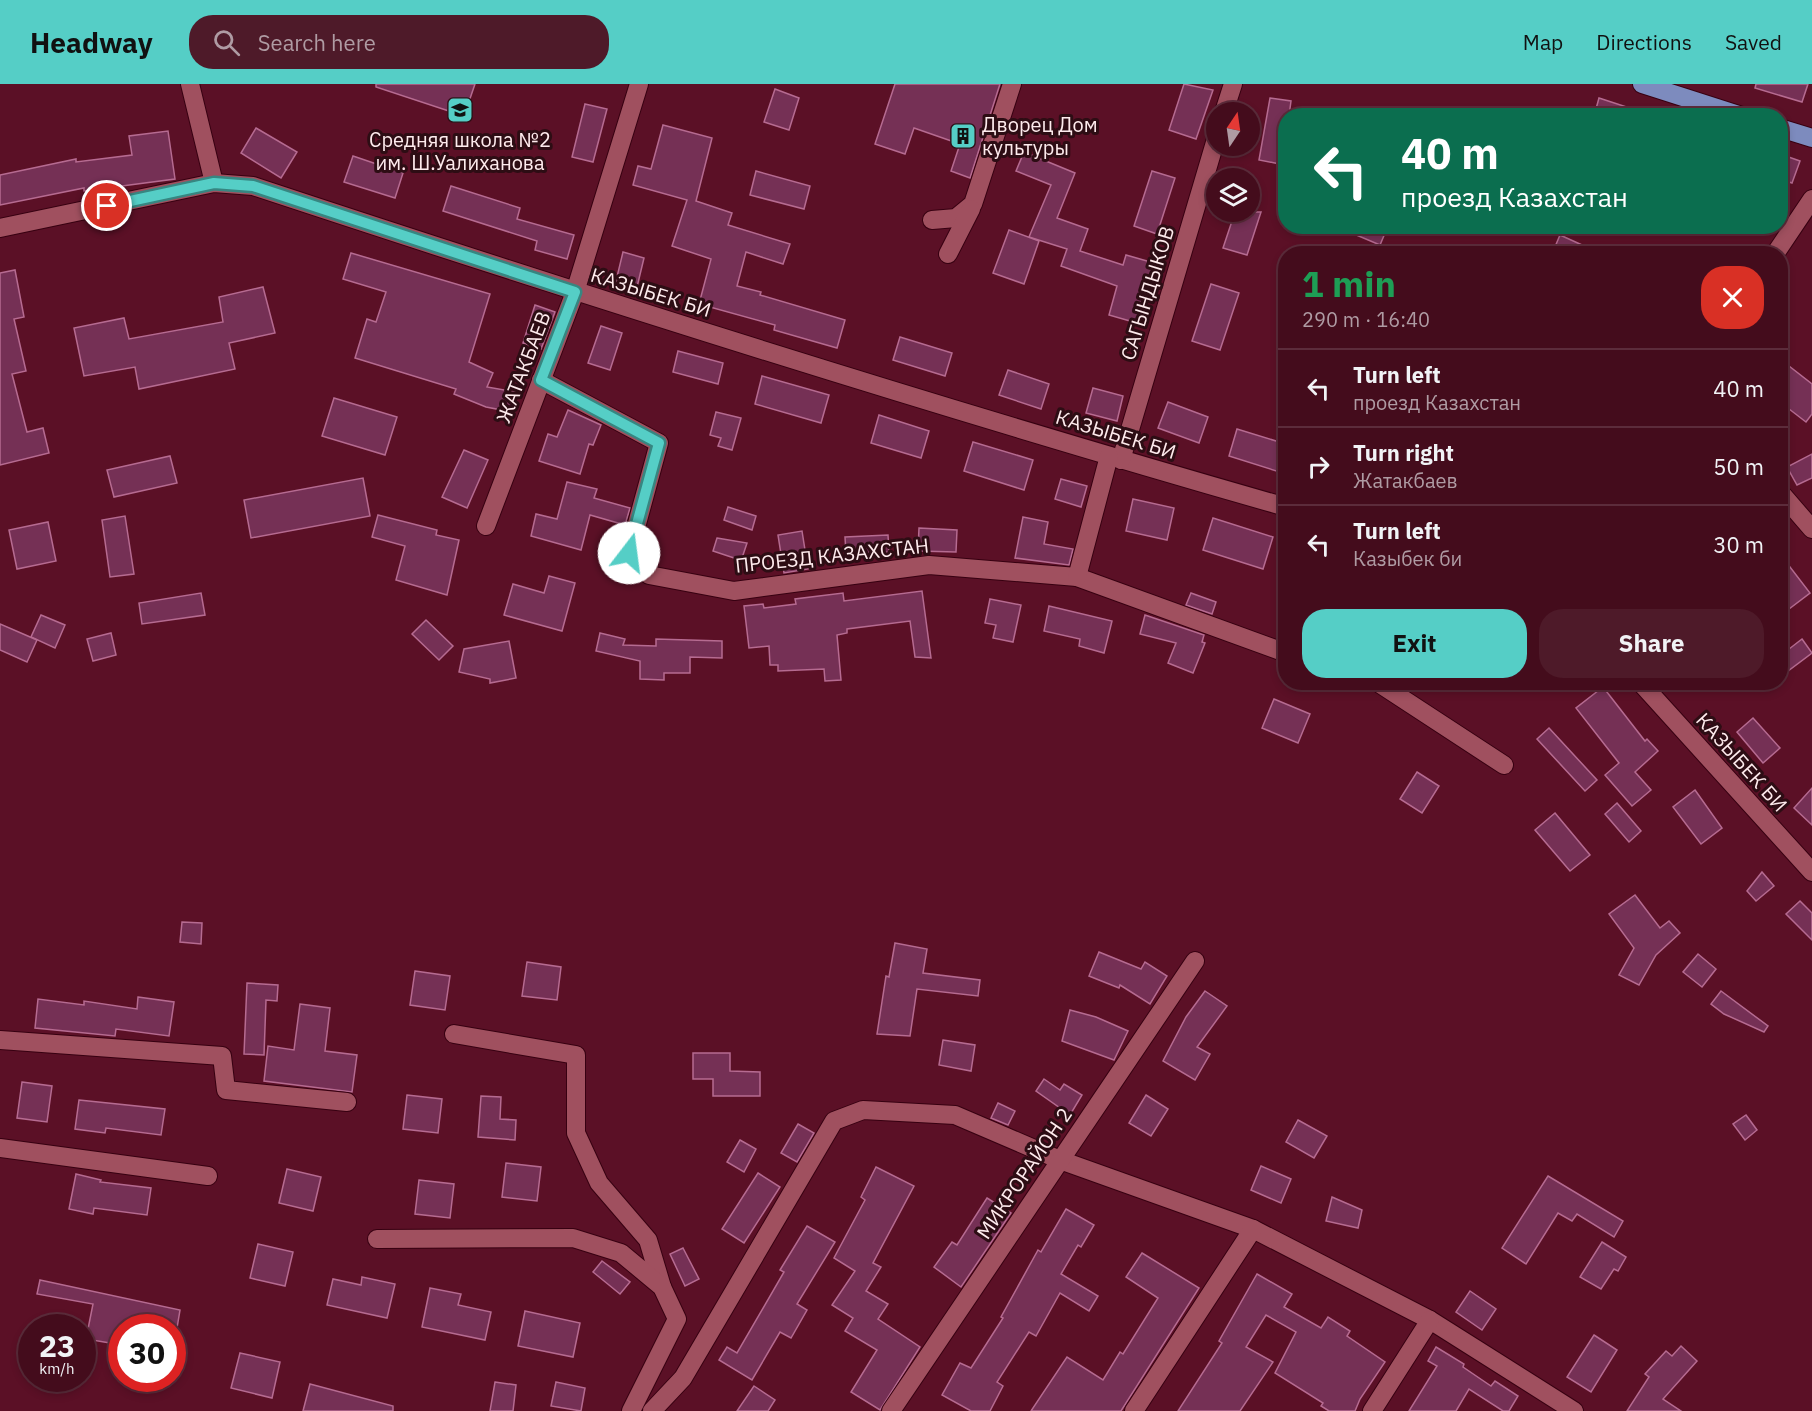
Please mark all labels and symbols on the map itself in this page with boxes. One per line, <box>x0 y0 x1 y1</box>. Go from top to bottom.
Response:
school or university icon: Средняя школа №2 им. Ш.Уалиханова <box>445 95 475 125</box>
north arrow <box>1206 102 1260 156</box>
place label: Дворец Дом культуры <box>982 111 1098 161</box>
building icon: Дворец Дом культуры <box>948 121 978 151</box>
place label: Средняя школа №2 им. Ш.Уалиханова <box>369 126 551 176</box>
pin <box>81 180 132 231</box>
street label: САГЫНДЫКОВ <box>1114 223 1180 363</box>
street label: КАЗЫБЕК БИ <box>588 261 714 323</box>
street label: ЖАТАКБАЕВ <box>489 307 557 427</box>
street label: КАЗЫБЕК БИ <box>1053 403 1179 465</box>
position arrow <box>597 521 661 585</box>
street label: ПРОЕЗД КАЗАХСТАН <box>734 531 930 579</box>
street label: КАЗЫБЕК БИ <box>1690 707 1794 817</box>
street label: МИКРОРАЙОН 2 <box>970 1102 1078 1244</box>
speed limit sign: 30 <box>108 1314 186 1392</box>

